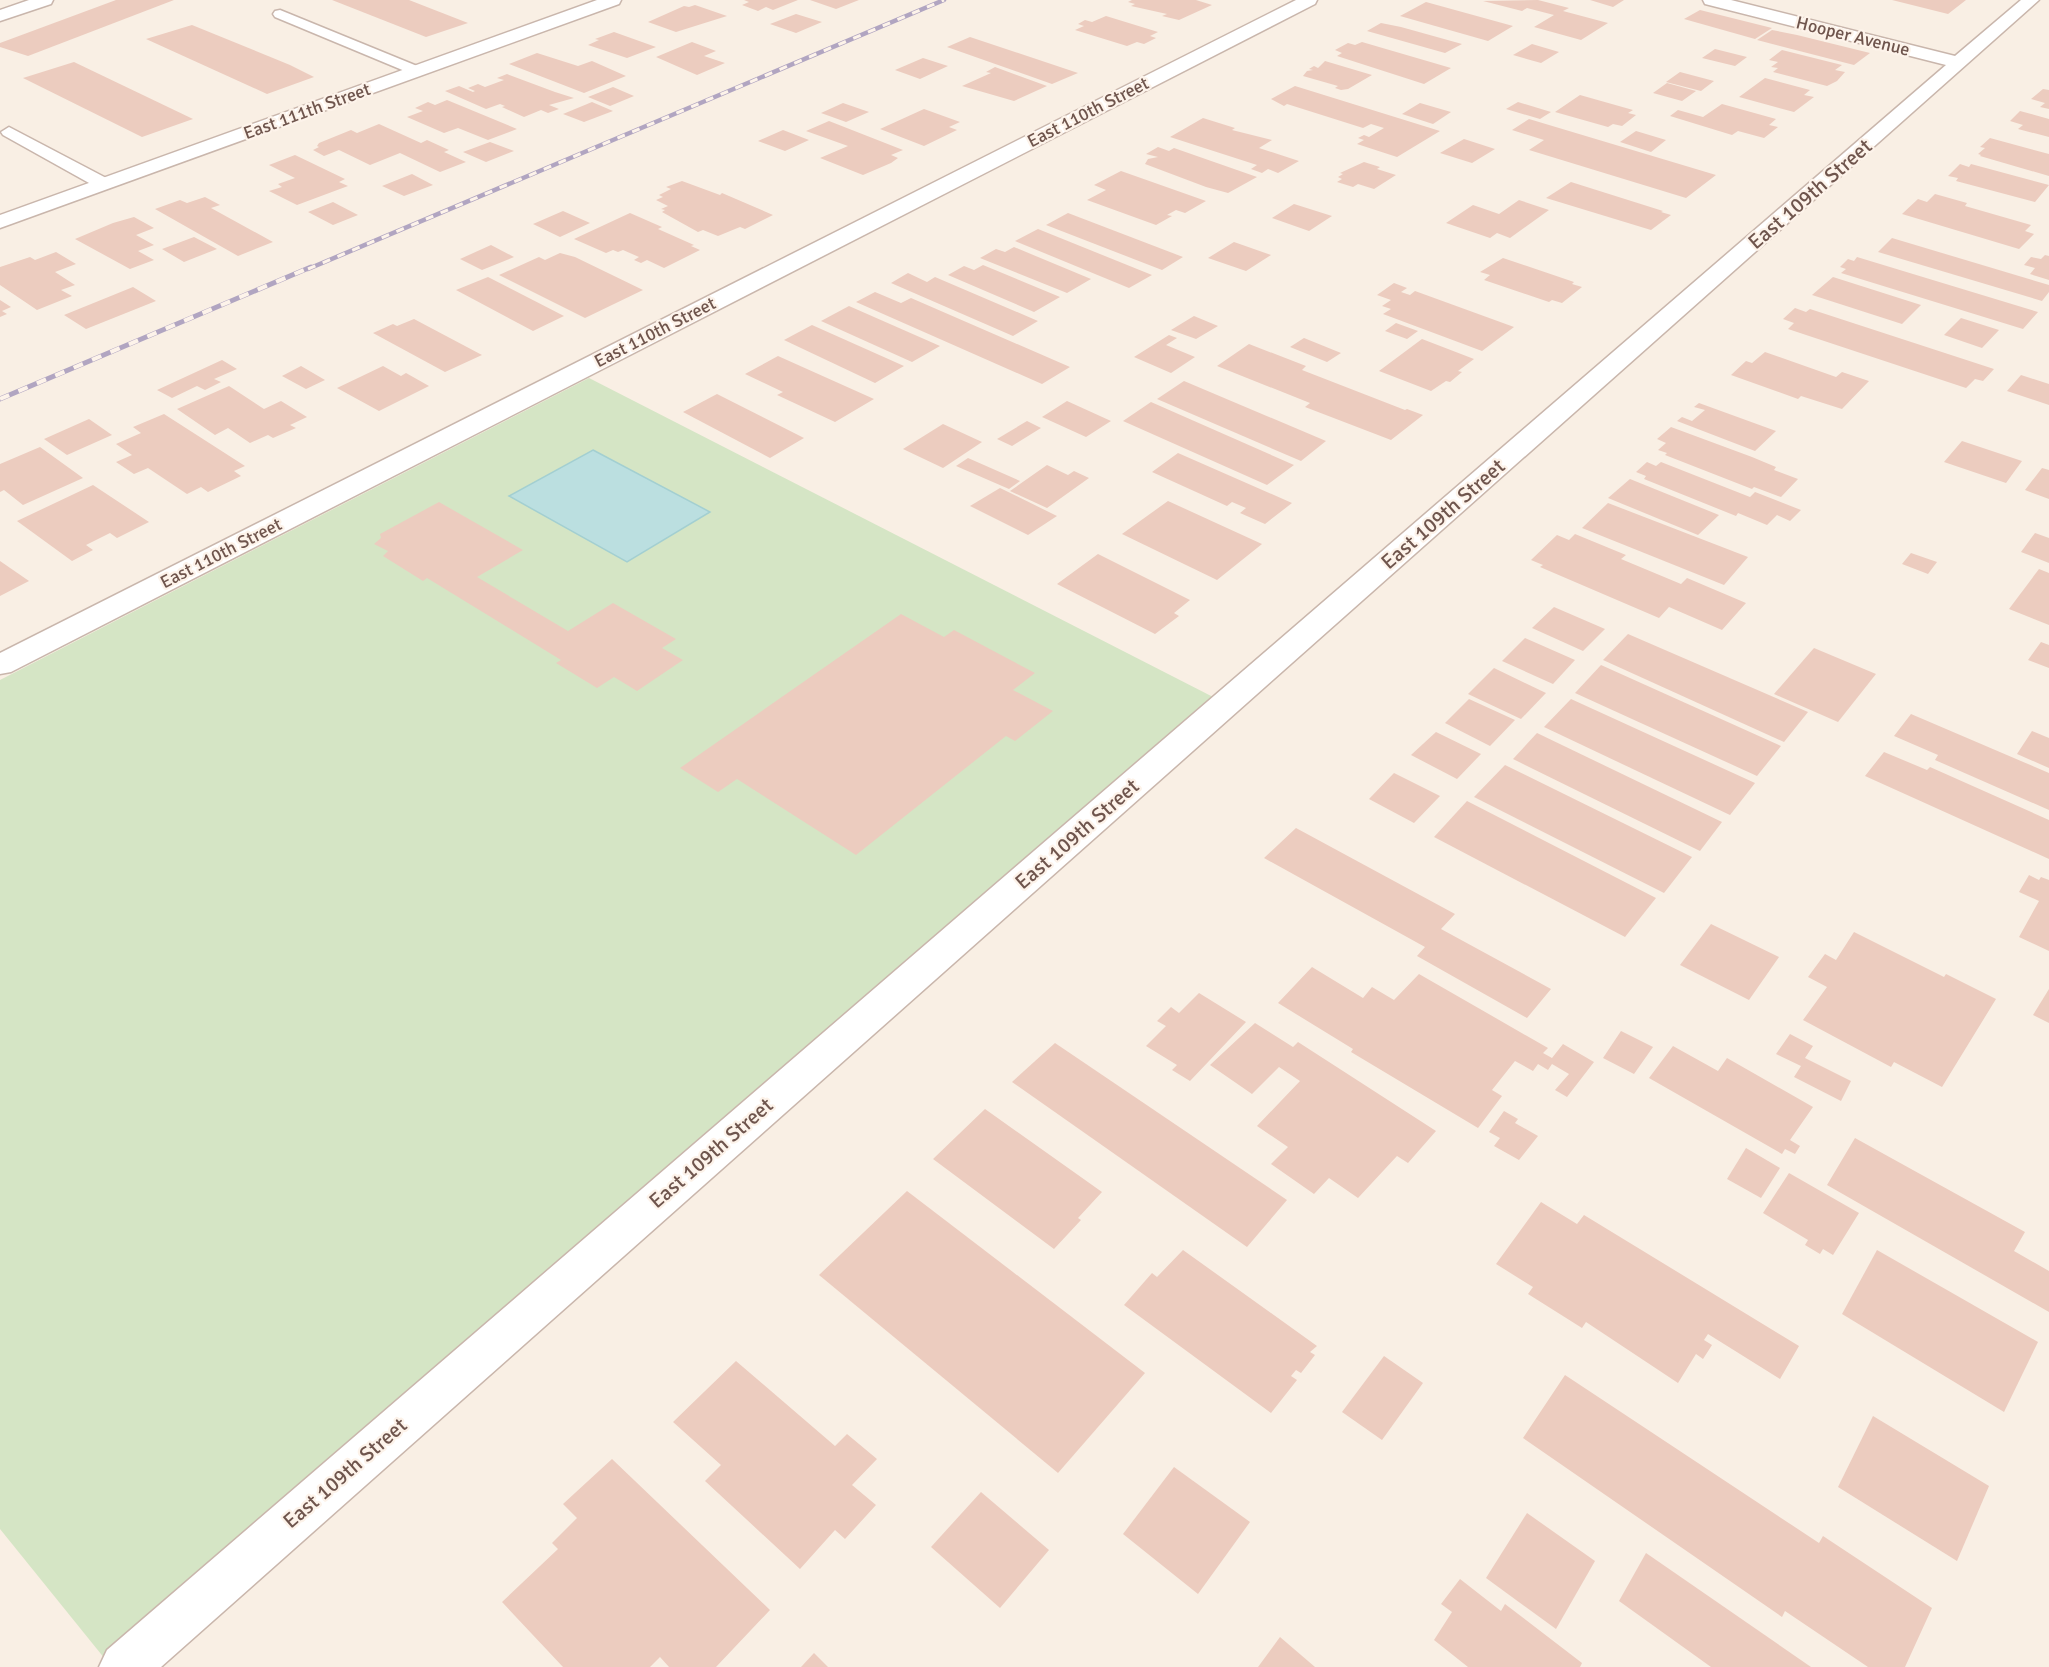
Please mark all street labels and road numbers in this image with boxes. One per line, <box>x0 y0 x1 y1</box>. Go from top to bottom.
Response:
street label: Hooper Avenue <box>1794 11 1912 61</box>
street label: East 110th Street <box>1024 72 1152 152</box>
street label: East 111th Street <box>241 78 373 144</box>
street label: East 109th Street <box>1743 133 1877 255</box>
street label: East 110th Street <box>591 292 719 372</box>
street label: East 109th Street <box>1376 453 1510 575</box>
street label: East 110th Street <box>157 513 285 593</box>
street label: East 109th Street <box>1010 773 1144 895</box>
street label: East 109th Street <box>644 1092 778 1214</box>
street label: East 109th Street <box>278 1412 412 1534</box>

